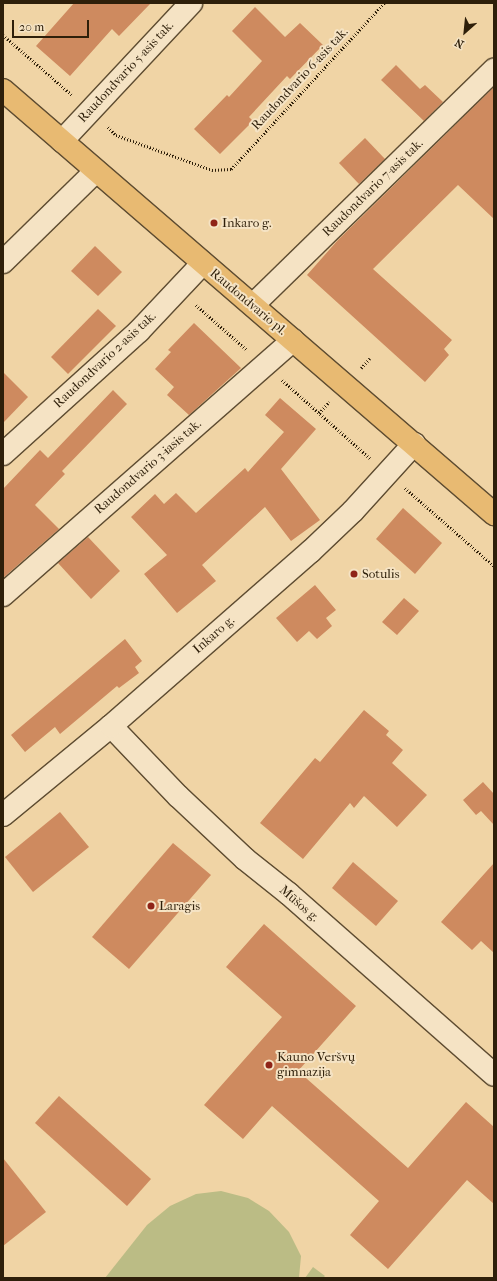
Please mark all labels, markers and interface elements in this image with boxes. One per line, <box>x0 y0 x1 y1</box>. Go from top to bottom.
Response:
scale bar <box>14 12 91 38</box>
north arrow <box>445 12 485 52</box>
street label: Raudondvario 5-asis tak. <box>75 18 177 126</box>
text: 20 m <box>19 20 44 34</box>
street label: Raudondvario 6-asis tak. <box>248 24 352 134</box>
text: N <box>453 35 466 51</box>
street label: Raudondvario 7-asis tak. <box>319 136 427 240</box>
place label: Inkaro g. <box>222 215 272 231</box>
marker: Inkaro g. <box>209 218 219 228</box>
street label: Raudondvario pl. <box>207 265 289 339</box>
street label: Raudondvario 2-asis tak. <box>51 308 159 412</box>
street label: Raudondvario 3-iasis tak. <box>91 416 205 518</box>
place label: Sotulis <box>362 566 399 582</box>
marker: Sotulis <box>349 569 359 579</box>
street label: Inkaro g. <box>190 613 238 657</box>
street label: Mūšos g. <box>276 883 322 925</box>
place label: Laragis <box>159 898 200 914</box>
marker: Laragis <box>146 901 156 911</box>
place label: Kauno Veršvų gimnazija <box>277 1050 355 1081</box>
marker: Kauno Veršvų gimnazija <box>264 1060 274 1070</box>

